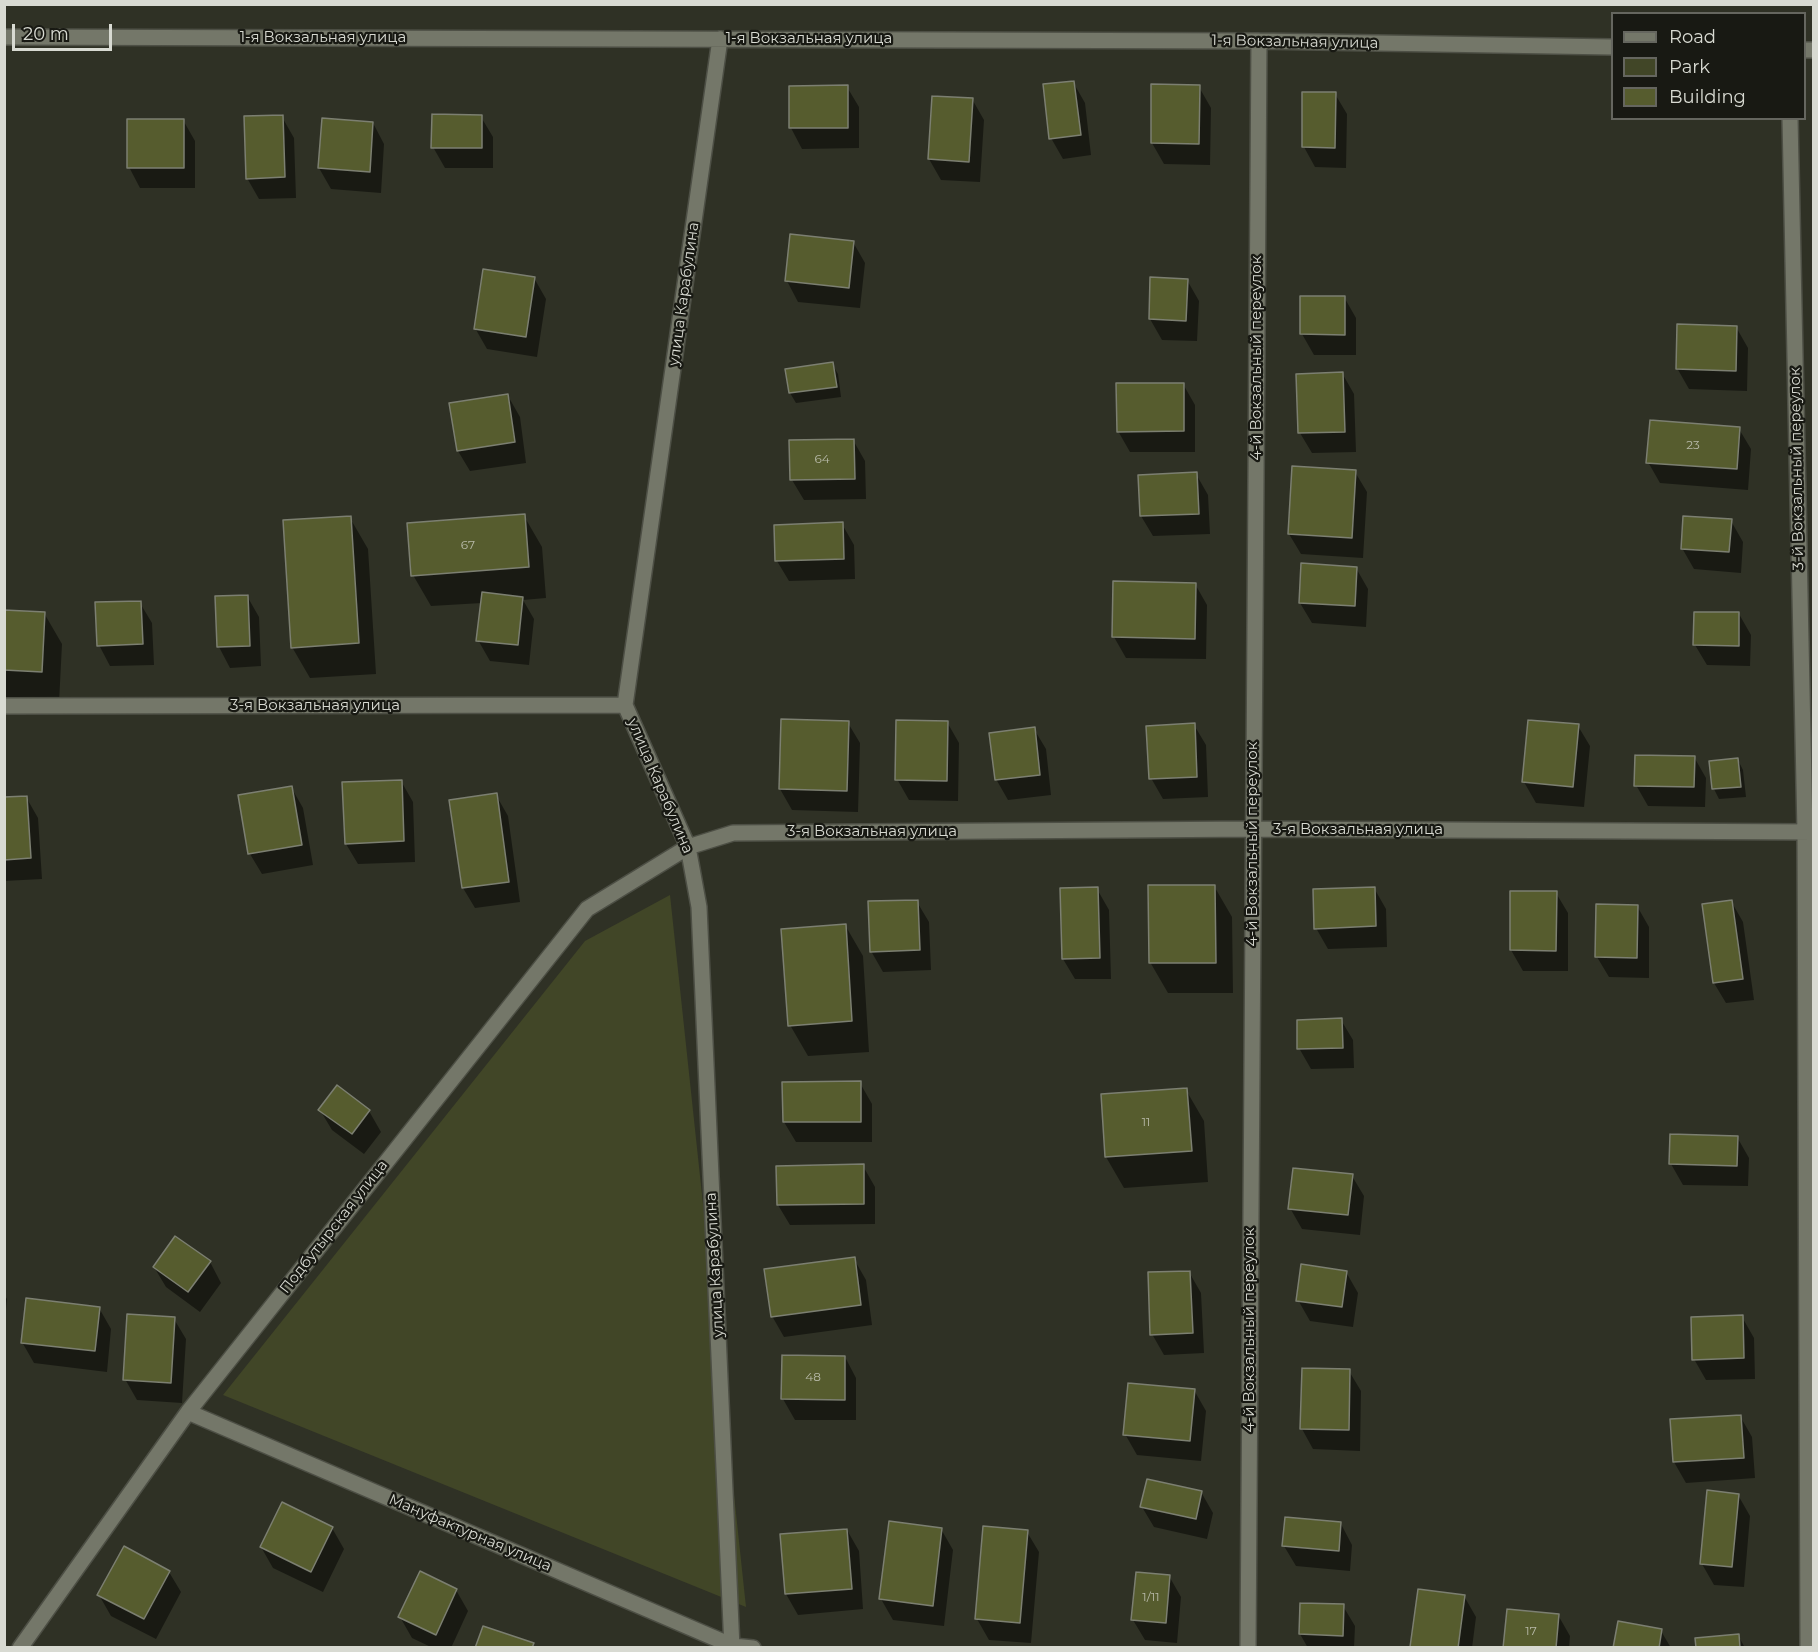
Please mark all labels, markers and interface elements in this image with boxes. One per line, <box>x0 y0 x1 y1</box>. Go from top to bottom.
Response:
scale bar <box>15 12 116 50</box>
legend <box>1611 12 1806 120</box>
text: 20 m <box>23 23 69 45</box>
text: Road <box>1669 26 1716 48</box>
street label: 1-я Вокзальная улица <box>240 29 406 47</box>
street label: 1-я Вокзальная улица <box>726 30 892 48</box>
street label: 1-я Вокзальная улица <box>1211 32 1379 52</box>
text: Park <box>1669 56 1710 78</box>
text: Building <box>1669 86 1746 108</box>
street label: улица Карабулина <box>665 221 703 367</box>
street label: 4-й Вокзальный переулок <box>1248 256 1266 460</box>
street label: 3-й Вокзальный переулок <box>1786 367 1808 571</box>
house number: 23 <box>1686 438 1700 452</box>
house number: 64 <box>814 452 830 466</box>
house number: 67 <box>461 538 475 552</box>
street label: 3-я Вокзальная улица <box>230 697 400 715</box>
street label: улица Карабулина <box>623 716 697 856</box>
street label: 4-й Вокзальный переулок <box>1244 742 1262 946</box>
street label: 3-я Вокзальная улица <box>1273 821 1443 839</box>
street label: 3-я Вокзальная улица <box>787 823 957 841</box>
house number: 11 <box>1142 1115 1150 1129</box>
street label: Подбутырская улица <box>276 1157 392 1297</box>
street label: улица Карабулина <box>702 1192 728 1338</box>
street label: 4-й Вокзальный переулок <box>1241 1228 1259 1432</box>
house number: 48 <box>805 1370 821 1384</box>
street label: Мануфактурная улица <box>386 1491 554 1575</box>
house number: 1/11 <box>1142 1590 1160 1604</box>
house number: 17 <box>1525 1624 1537 1638</box>

